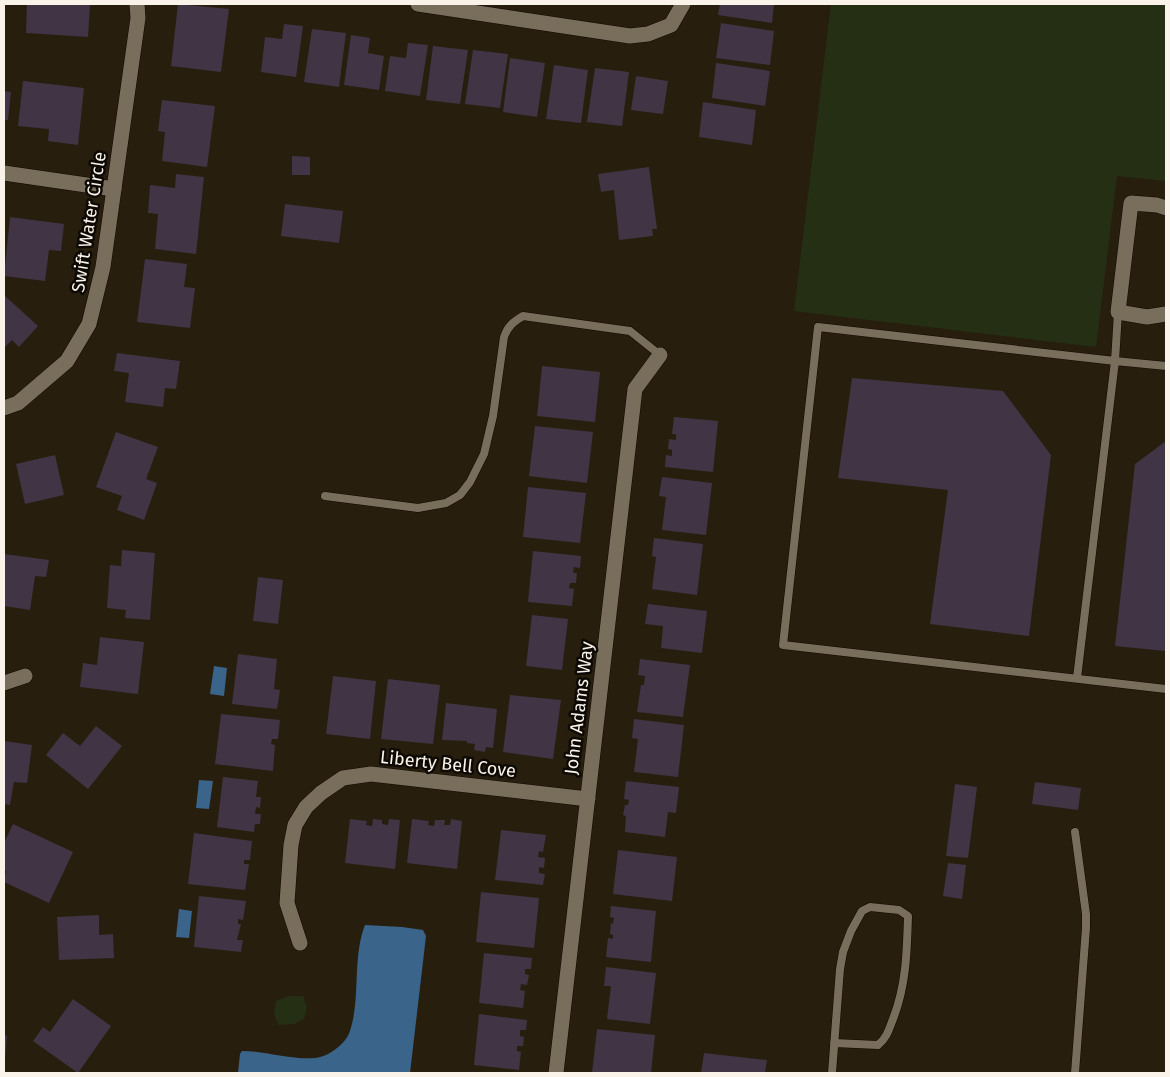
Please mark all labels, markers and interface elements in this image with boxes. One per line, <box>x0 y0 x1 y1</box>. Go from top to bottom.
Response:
street label: Swift Water Circle <box>67 150 111 294</box>
street label: John Adams Way <box>560 640 598 776</box>
street label: Liberty Bell Cove <box>379 746 517 782</box>

